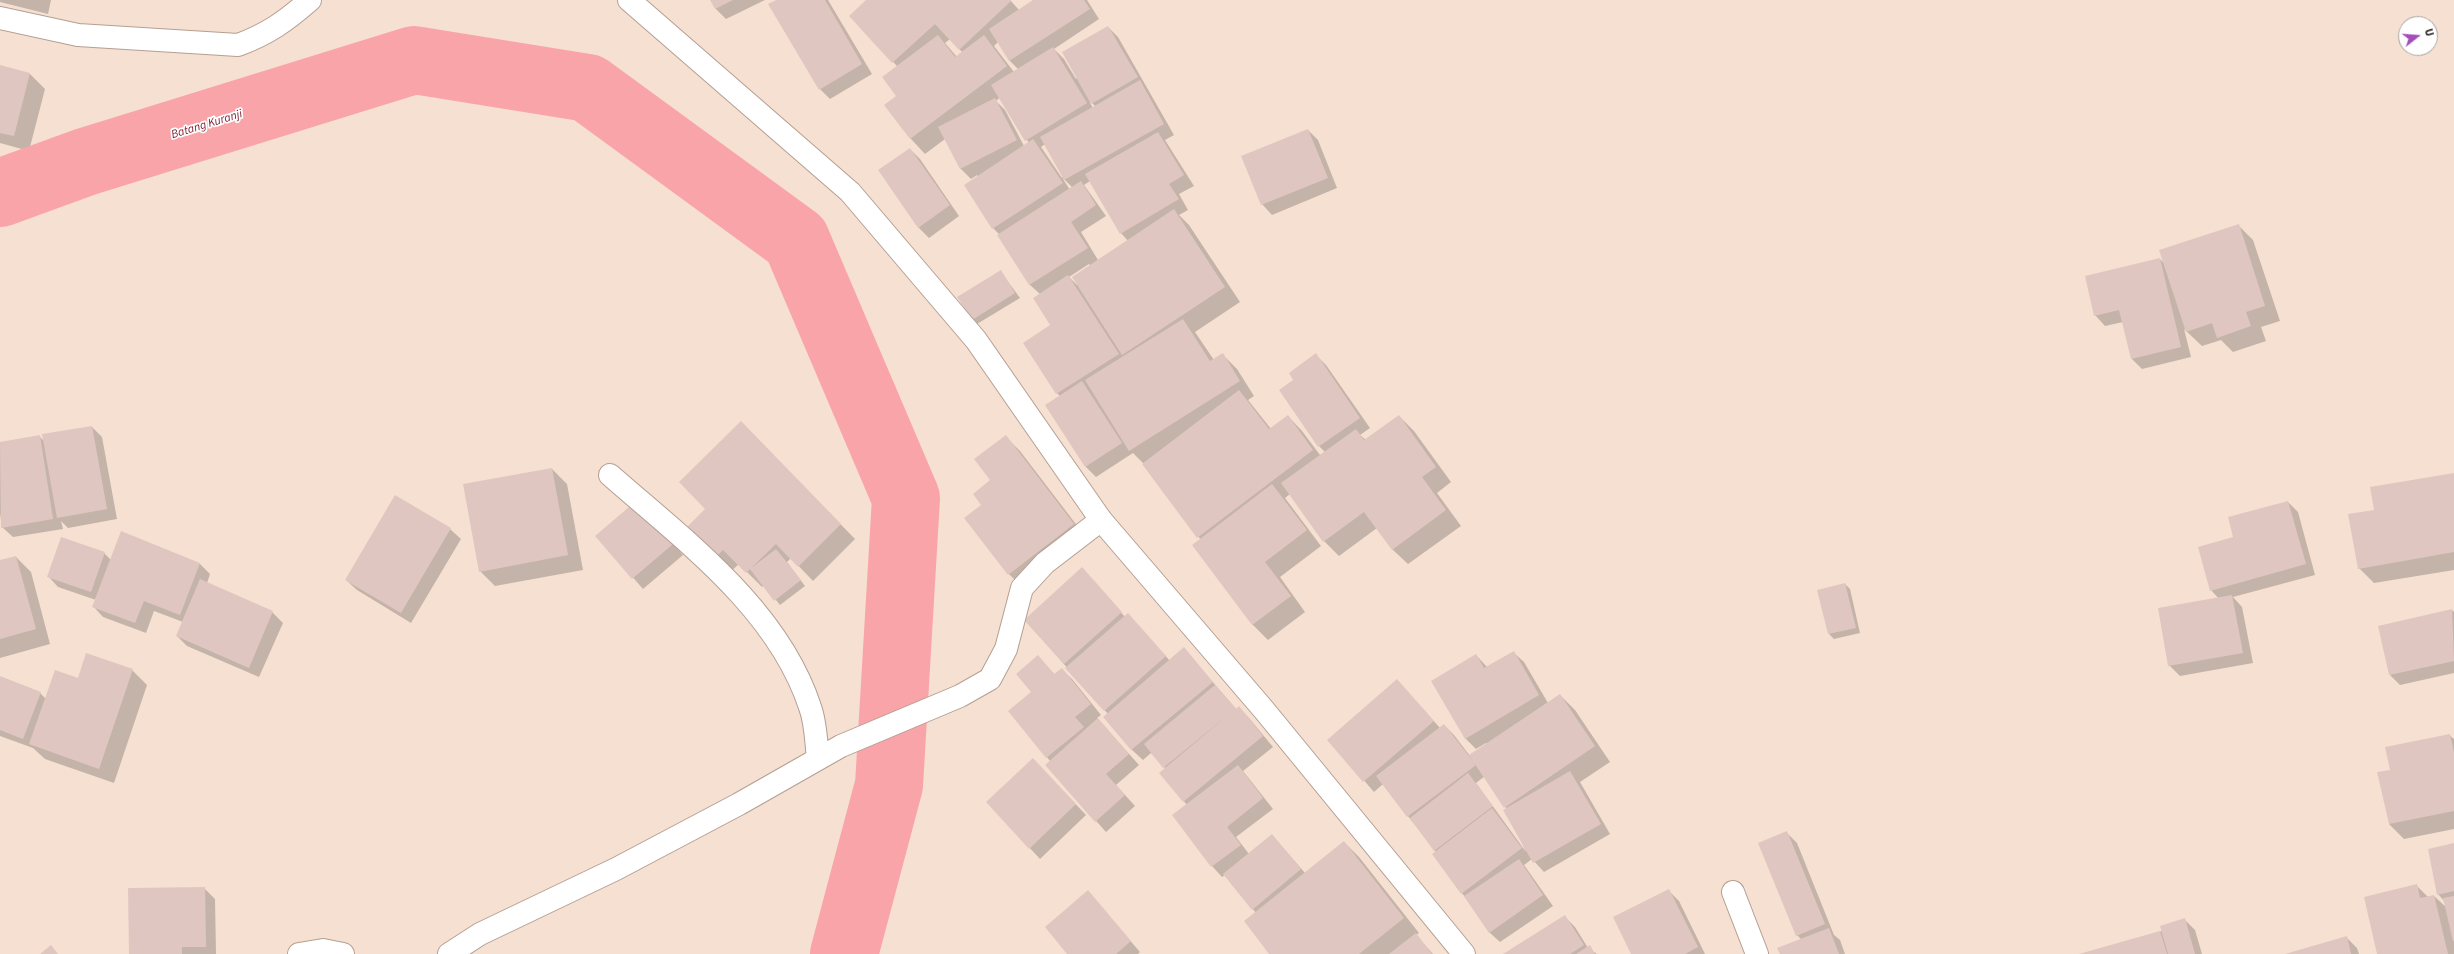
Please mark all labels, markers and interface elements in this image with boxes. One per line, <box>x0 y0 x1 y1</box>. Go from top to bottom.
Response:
north arrow <box>2398 16 2438 56</box>
text: U <box>2421 27 2437 38</box>
water label: Batang Kuranji <box>170 107 244 143</box>

